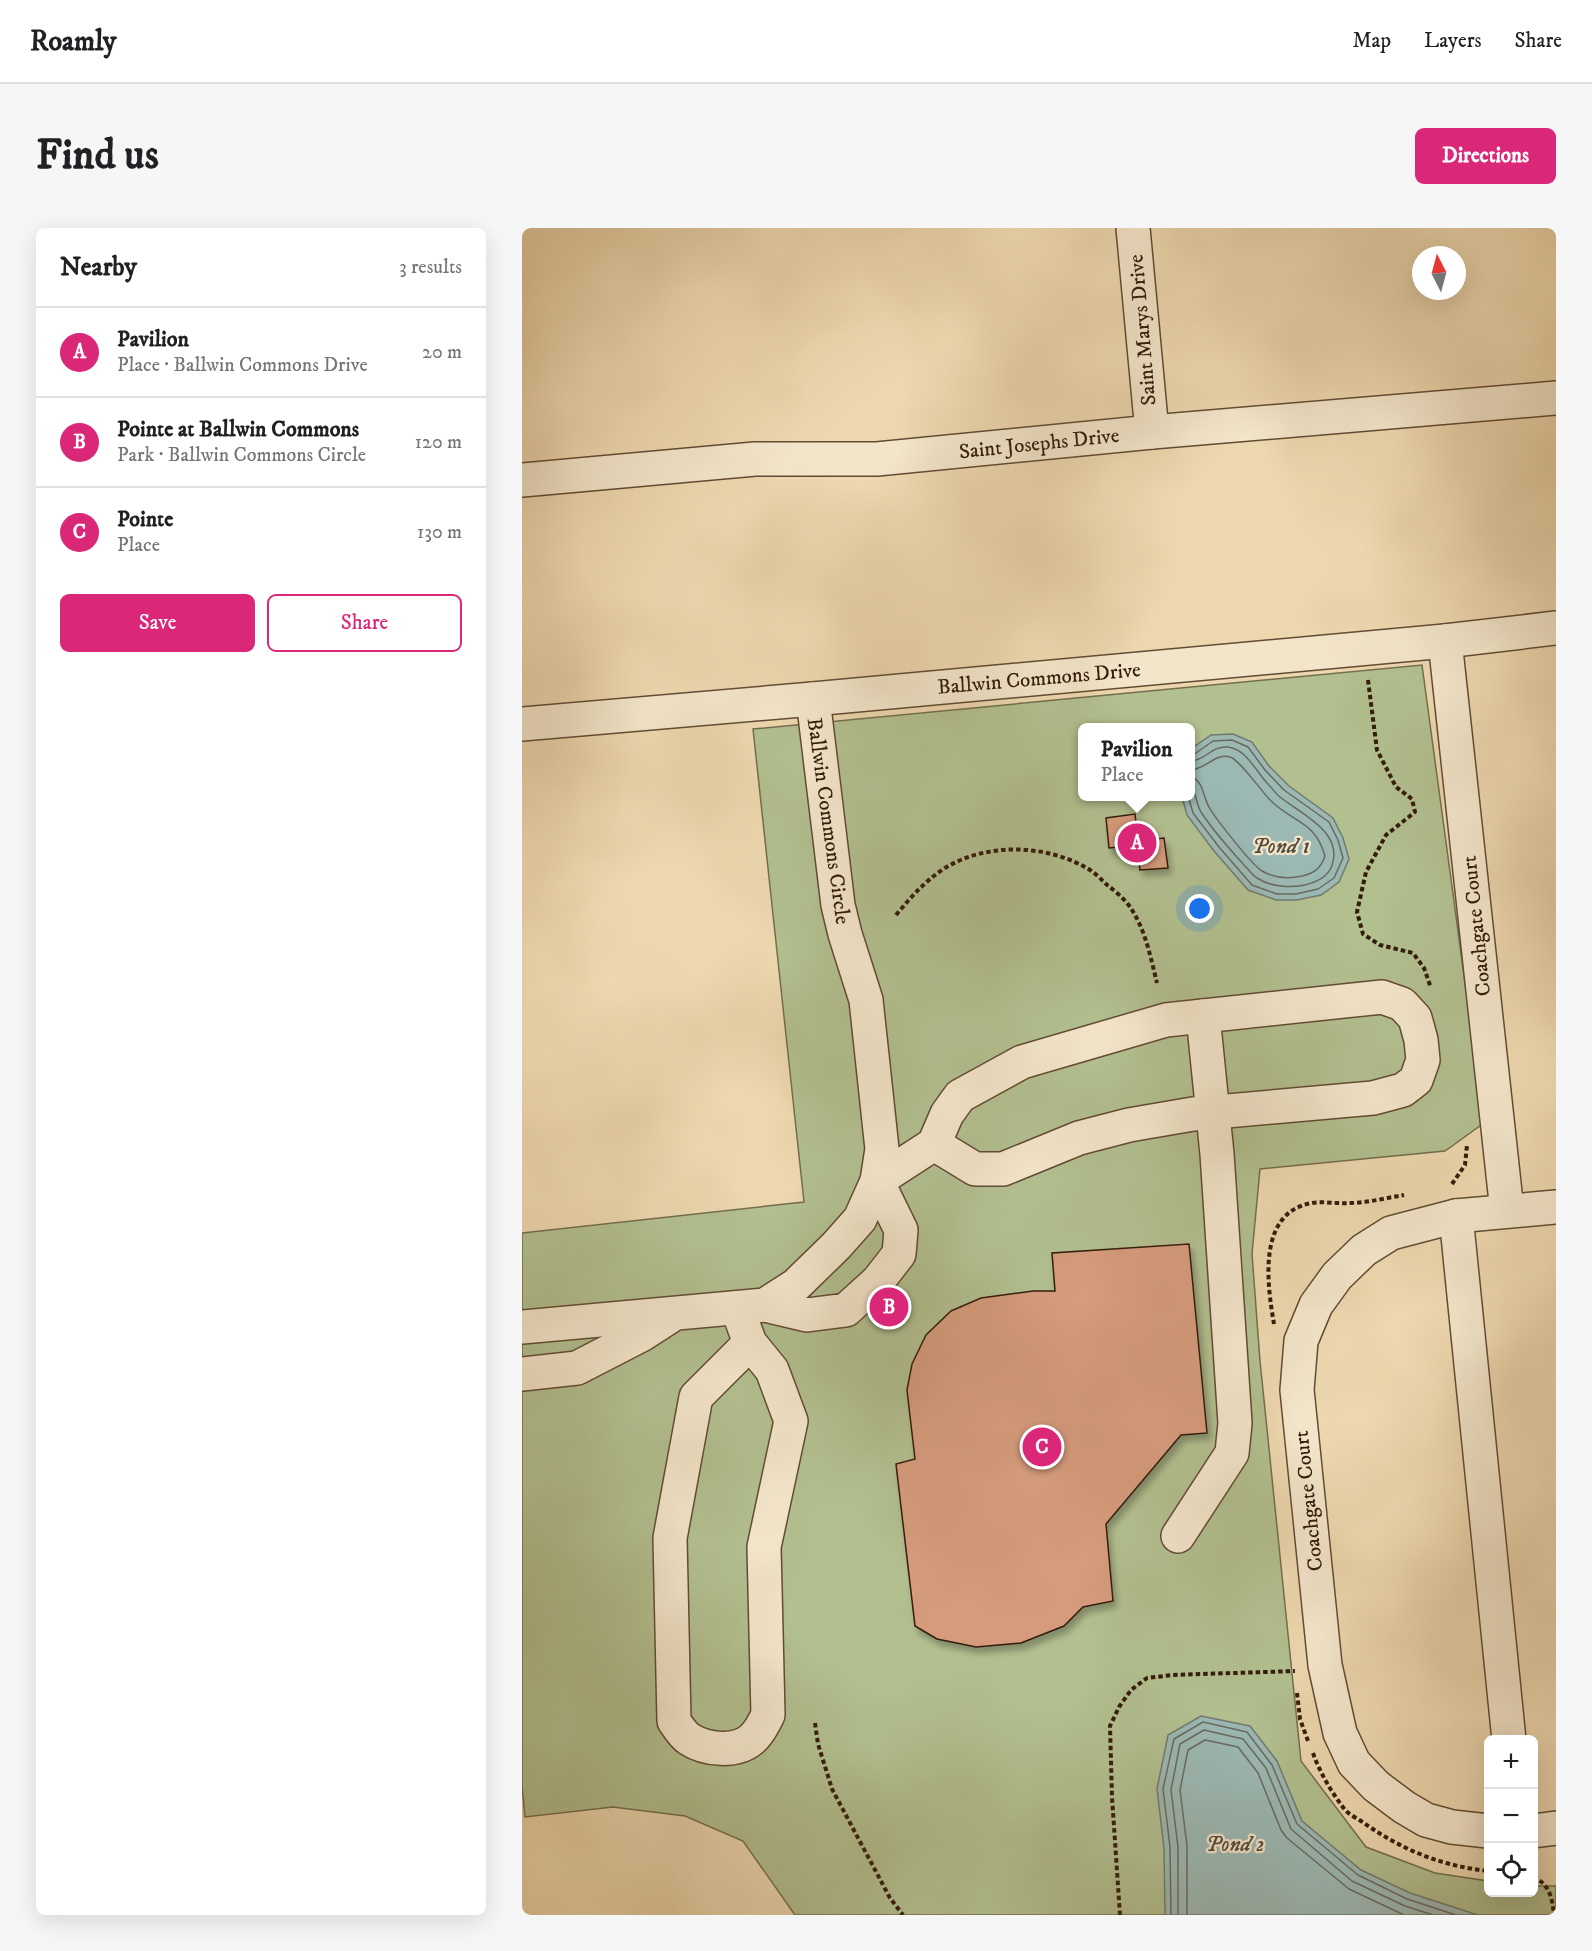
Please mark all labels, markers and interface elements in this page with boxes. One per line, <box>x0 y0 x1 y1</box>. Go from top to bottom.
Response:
text: Roamly <box>30 24 116 59</box>
text: Map <box>1352 28 1391 54</box>
text: Layers <box>1424 28 1482 54</box>
text: Share <box>1515 28 1562 54</box>
button: Directions <box>1415 128 1556 184</box>
text: Find us <box>36 130 159 182</box>
north arrow <box>1412 246 1466 300</box>
text: Nearby <box>60 251 137 284</box>
street label: Saint Marys Drive <box>1123 253 1163 407</box>
text: 3 results <box>399 255 462 280</box>
text: Pavilion <box>117 326 189 353</box>
text: A <box>73 340 86 365</box>
text: 20 m <box>422 340 462 365</box>
text: Place · Ballwin Commons Drive <box>117 353 368 378</box>
text: Pointe at Ballwin Commons <box>117 416 359 443</box>
street label: Saint Josephs Drive <box>958 423 1121 465</box>
text: B <box>73 430 86 455</box>
text: 120 m <box>415 430 462 455</box>
text: Park · Ballwin Commons Circle <box>117 443 366 468</box>
text: Pointe <box>117 506 173 533</box>
text: C <box>73 520 86 545</box>
text: 130 m <box>417 520 462 545</box>
text: Place <box>117 533 160 558</box>
button: Save <box>60 594 255 652</box>
button: Share <box>267 594 462 652</box>
street label: Ballwin Commons Drive <box>936 657 1142 701</box>
street label: Ballwin Commons Circle <box>801 716 855 926</box>
popup <box>1078 723 1195 801</box>
text: Pavilion <box>1101 736 1172 763</box>
text: Place <box>1101 763 1143 788</box>
pin: A <box>1118 820 1156 866</box>
water label: Pond 1 <box>1252 833 1310 860</box>
street label: Coachgate Court <box>1457 854 1497 997</box>
your location <box>1185 894 1214 923</box>
pin: B <box>870 1284 908 1330</box>
pin: C <box>1022 1424 1062 1470</box>
street label: Coachgate Court <box>1289 1429 1329 1572</box>
map controls <box>1484 1735 1538 1897</box>
button: + <box>1484 1735 1538 1789</box>
button: − <box>1484 1789 1538 1843</box>
water label: Pond 2 <box>1206 1831 1264 1858</box>
button: locate <box>1484 1843 1538 1897</box>

